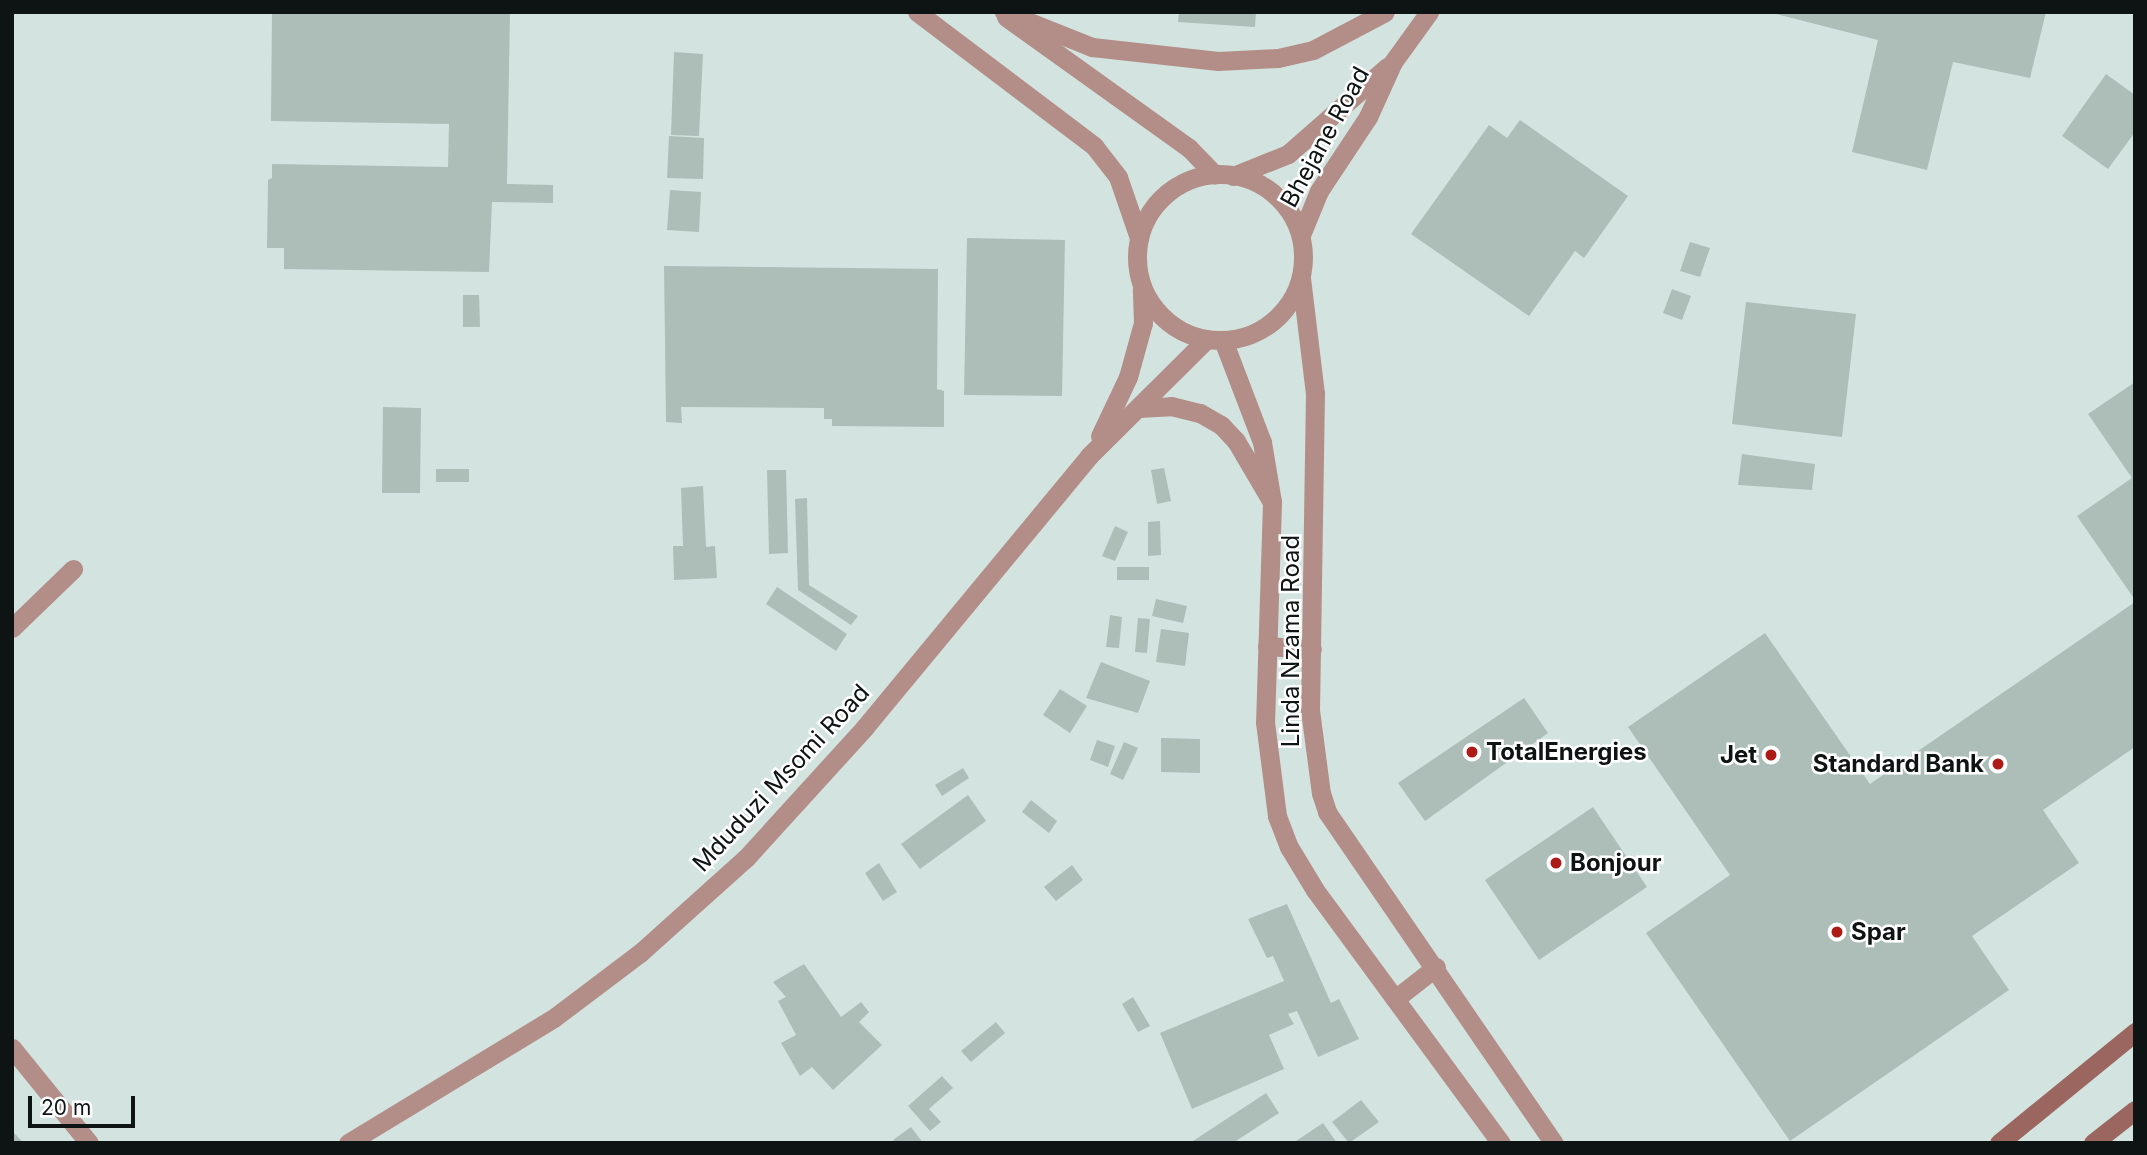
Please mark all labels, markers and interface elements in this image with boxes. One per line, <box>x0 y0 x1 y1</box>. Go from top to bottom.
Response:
street label: Bhejane Road <box>1275 62 1375 212</box>
street label: Linda Nzama Road <box>1277 535 1305 747</box>
street label: Mduduzi Msomi Road <box>687 678 875 878</box>
place label: TotalEnergies <box>1486 738 1647 766</box>
place label: Jet <box>1720 741 1757 769</box>
marker: TotalEnergies <box>1464 744 1480 760</box>
marker: Jet <box>1763 747 1779 763</box>
place label: Standard Bank <box>1813 750 1984 778</box>
marker: Standard Bank <box>1990 756 2006 772</box>
place label: Bonjour <box>1570 849 1661 877</box>
marker: Bonjour <box>1548 855 1564 871</box>
place label: Spar <box>1851 918 1906 946</box>
marker: Spar <box>1829 924 1845 940</box>
scale bar <box>32 1082 138 1126</box>
text: 20 m <box>41 1095 91 1120</box>

